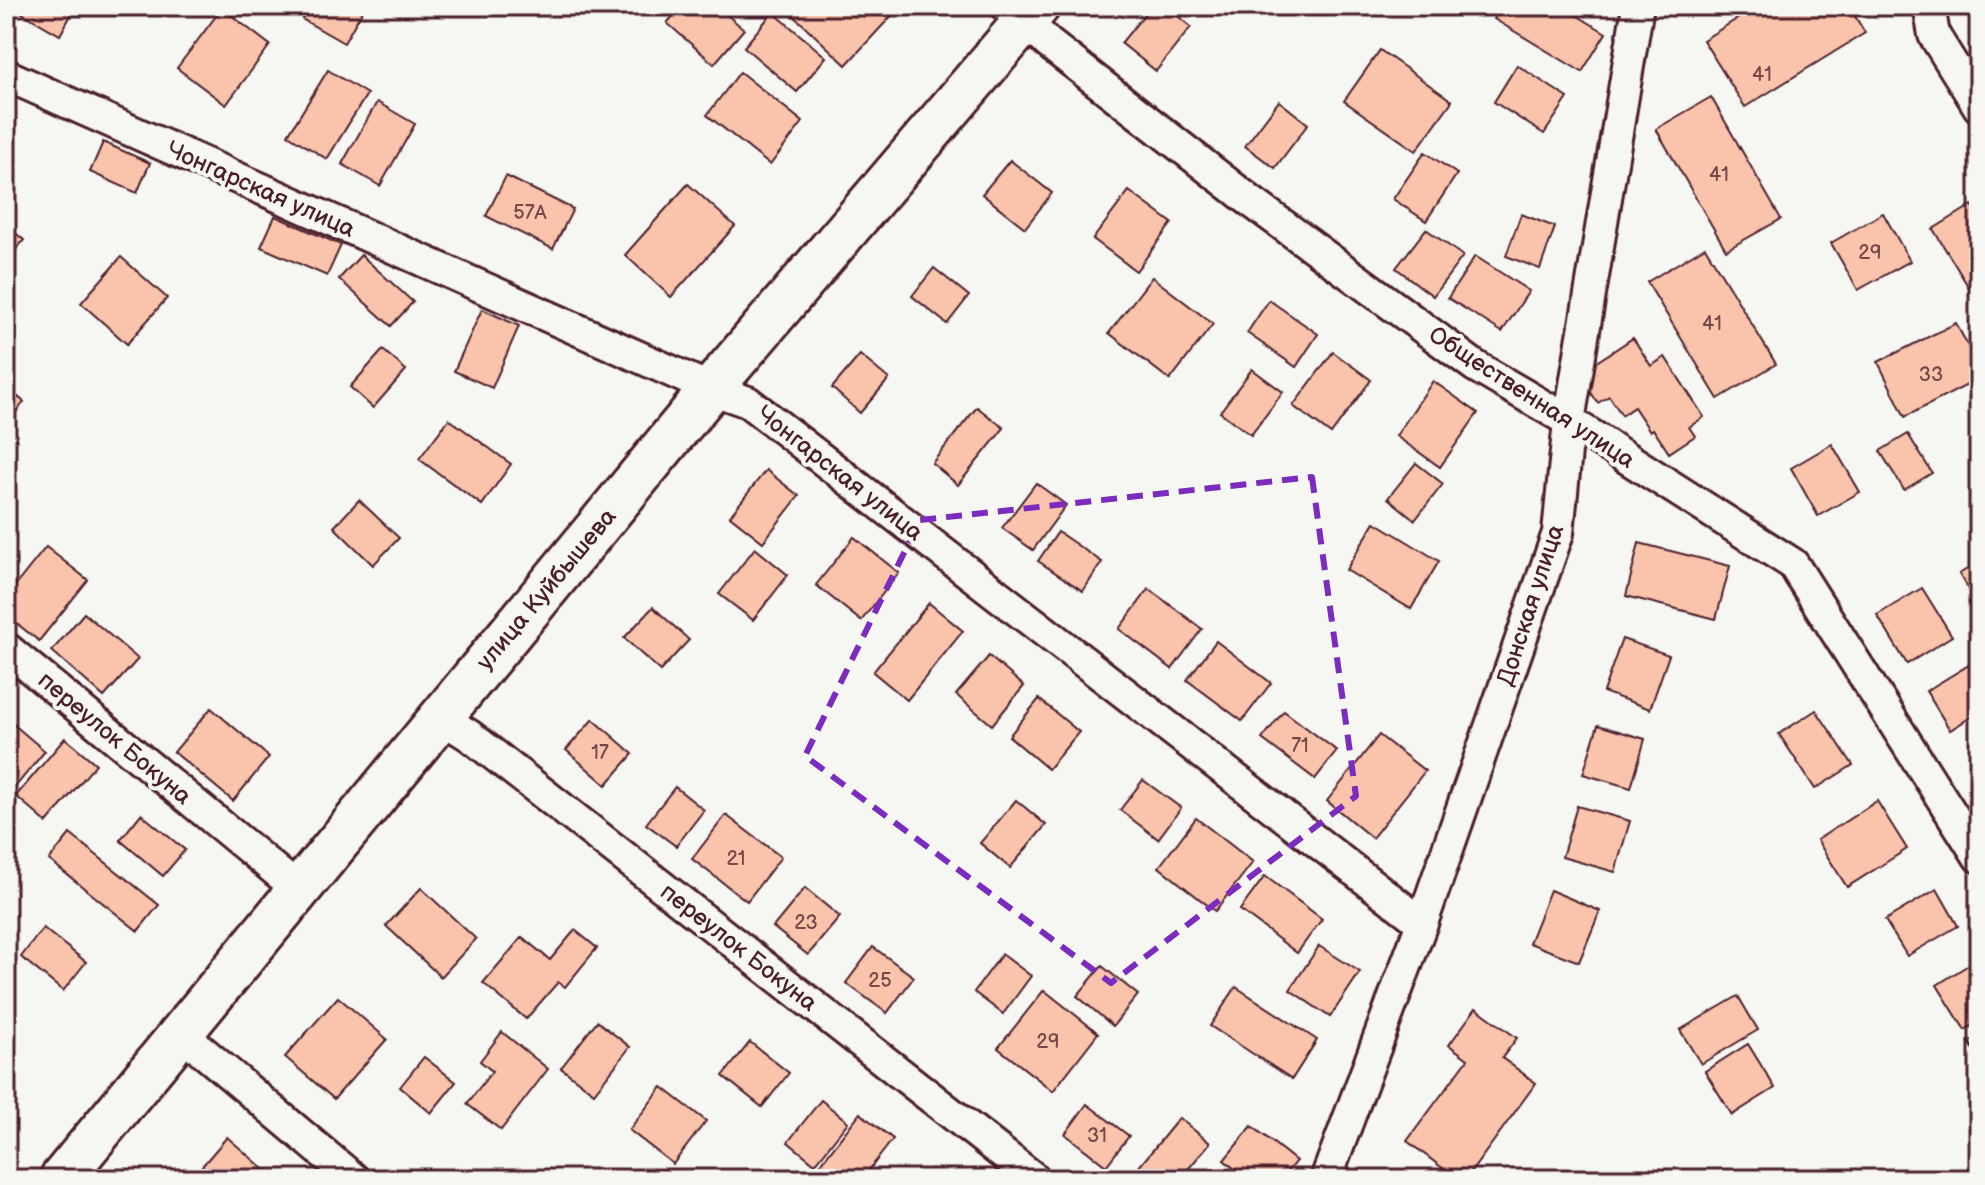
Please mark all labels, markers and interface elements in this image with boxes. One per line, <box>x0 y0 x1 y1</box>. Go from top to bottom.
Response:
house number: 41 <box>1752 63 1772 87</box>
street label: Чонгарская улица <box>162 135 359 244</box>
house number: 41 <box>1709 163 1729 187</box>
house number: 57А <box>513 201 548 225</box>
house number: 29 <box>1858 241 1882 265</box>
house number: 41 <box>1702 312 1722 336</box>
street label: Общественная улица <box>1423 320 1640 475</box>
house number: 33 <box>1919 363 1943 387</box>
street label: Чонгарская улица <box>751 399 929 547</box>
street label: улица Куйбышева <box>470 503 622 676</box>
street label: Донская улица <box>1491 521 1570 689</box>
street label: переулок Бокуна <box>32 666 197 811</box>
house number: 71 <box>1291 734 1309 758</box>
house number: 17 <box>591 741 609 765</box>
house number: 21 <box>726 847 746 871</box>
street label: переулок Бокуна <box>654 877 823 1018</box>
house number: 23 <box>794 911 818 935</box>
house number: 25 <box>868 969 892 993</box>
house number: 29 <box>1036 1030 1060 1054</box>
house number: 31 <box>1087 1124 1107 1148</box>

